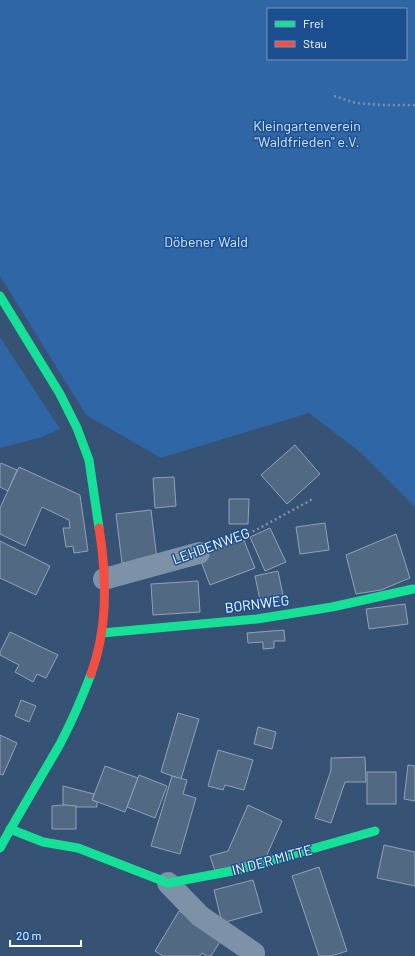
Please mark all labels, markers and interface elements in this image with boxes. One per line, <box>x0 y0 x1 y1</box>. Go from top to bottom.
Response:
legend <box>267 8 407 60</box>
text: Frei <box>303 16 323 30</box>
text: Stau <box>303 36 327 50</box>
park label: Kleingartenverein "Waldfrieden" e.V. <box>253 117 361 150</box>
park label: Döbener Wald <box>164 233 248 250</box>
street label: LEHDENWEG <box>170 524 252 567</box>
street label: BORNWEG <box>224 591 290 616</box>
street label: IN DER MITTE <box>230 841 314 878</box>
scale bar <box>10 922 81 948</box>
text: 20 m <box>16 928 42 942</box>

